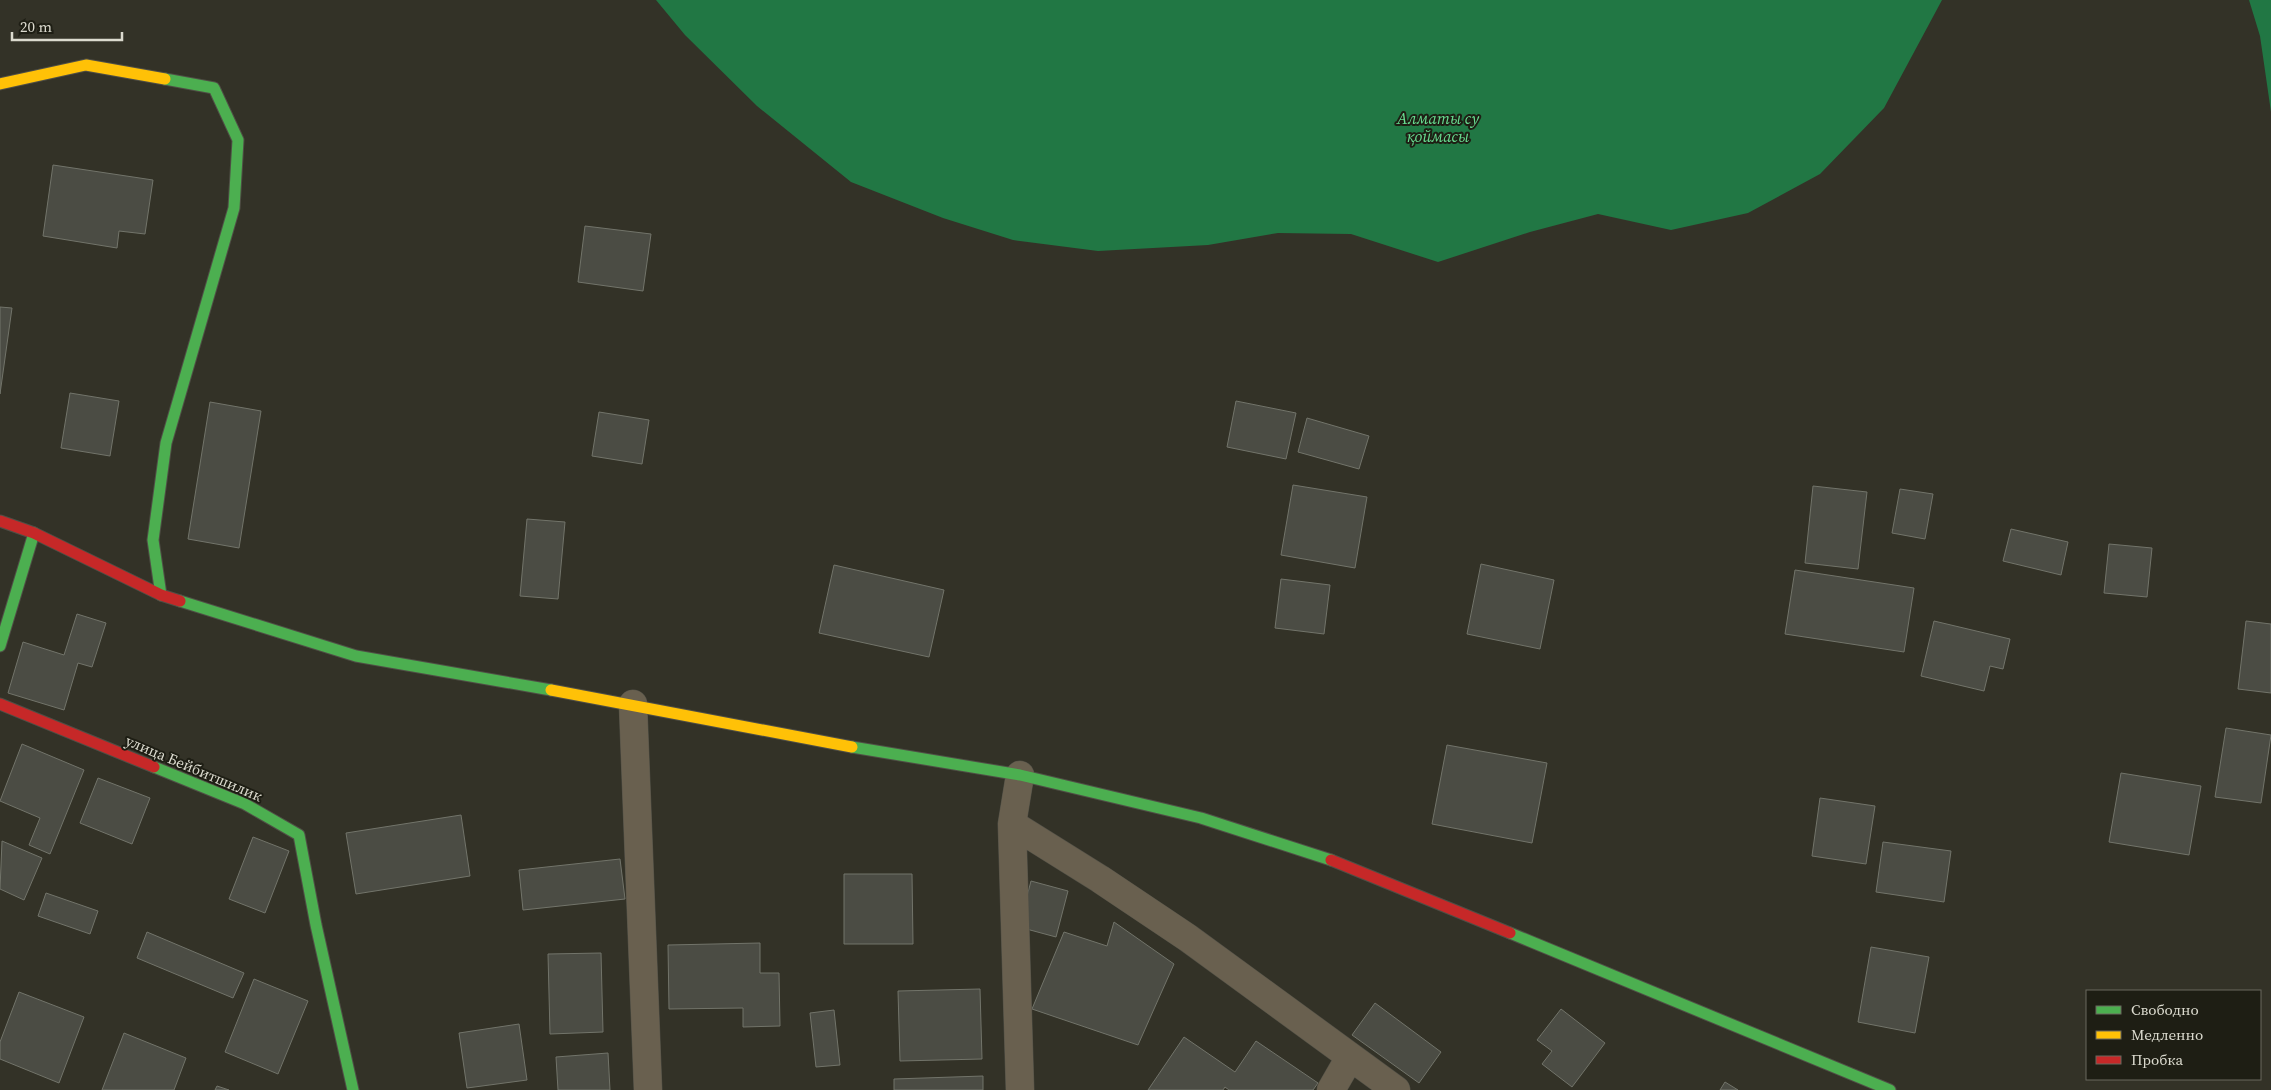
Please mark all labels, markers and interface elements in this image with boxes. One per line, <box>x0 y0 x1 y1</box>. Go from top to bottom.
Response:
scale bar <box>12 10 122 42</box>
text: 20 m <box>20 16 52 37</box>
water label: Алматы су қоймасы <box>1396 107 1479 147</box>
street label: улица Бейбитшилик <box>122 730 266 807</box>
legend <box>2086 990 2261 1080</box>
text: Свободно <box>2131 999 2199 1020</box>
text: Медленно <box>2131 1024 2203 1045</box>
text: Пробка <box>2131 1049 2183 1070</box>

